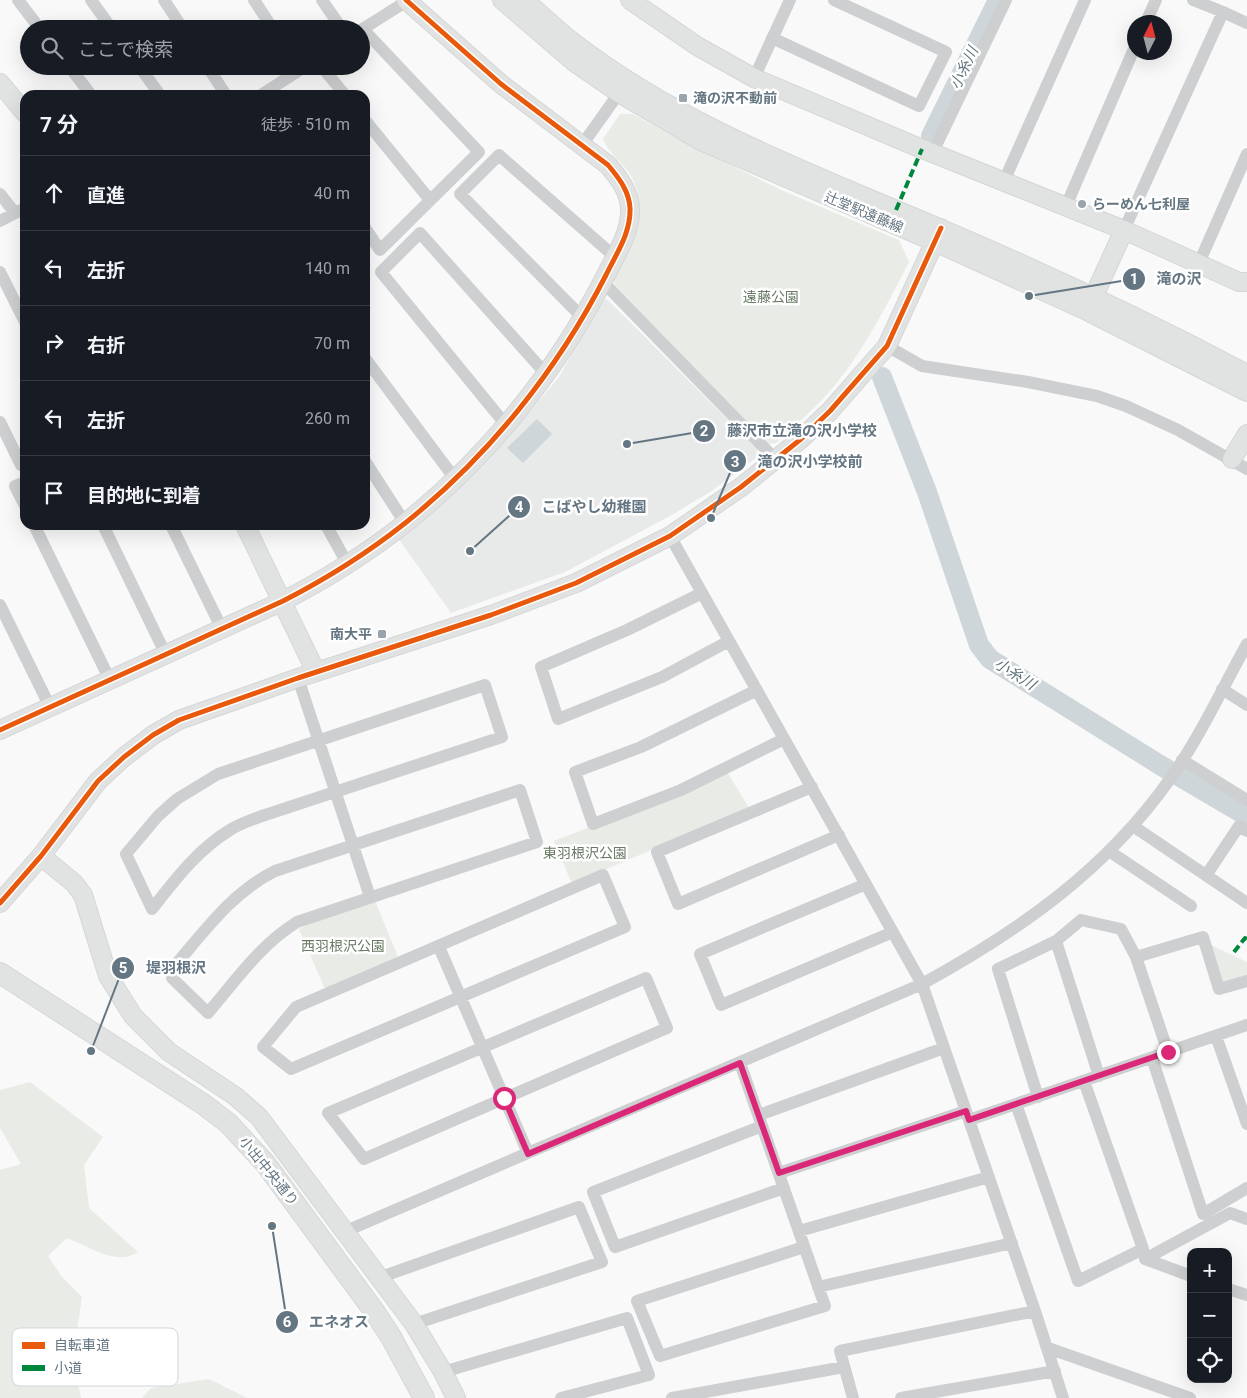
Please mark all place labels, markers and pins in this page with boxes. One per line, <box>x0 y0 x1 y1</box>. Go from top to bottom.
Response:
place label: 滝の沢不動前 <box>693 90 777 106</box>
marker: 滝の沢不動前 <box>677 92 689 104</box>
place label: らーめん七利屋 <box>1092 196 1190 212</box>
marker: らーめん七利屋 <box>1076 198 1088 210</box>
callout: 滝の沢 <box>1121 264 1211 294</box>
callout: 藤沢市立滝の沢小学校 <box>692 416 887 446</box>
callout: 滝の沢小学校前 <box>723 446 873 476</box>
callout: こばやし幼稚園 <box>507 492 657 522</box>
place label: 南大平 <box>330 626 372 642</box>
marker: 南大平 <box>376 628 388 640</box>
callout: 堤羽根沢 <box>111 953 216 983</box>
callout: エネオス <box>274 1307 379 1337</box>

